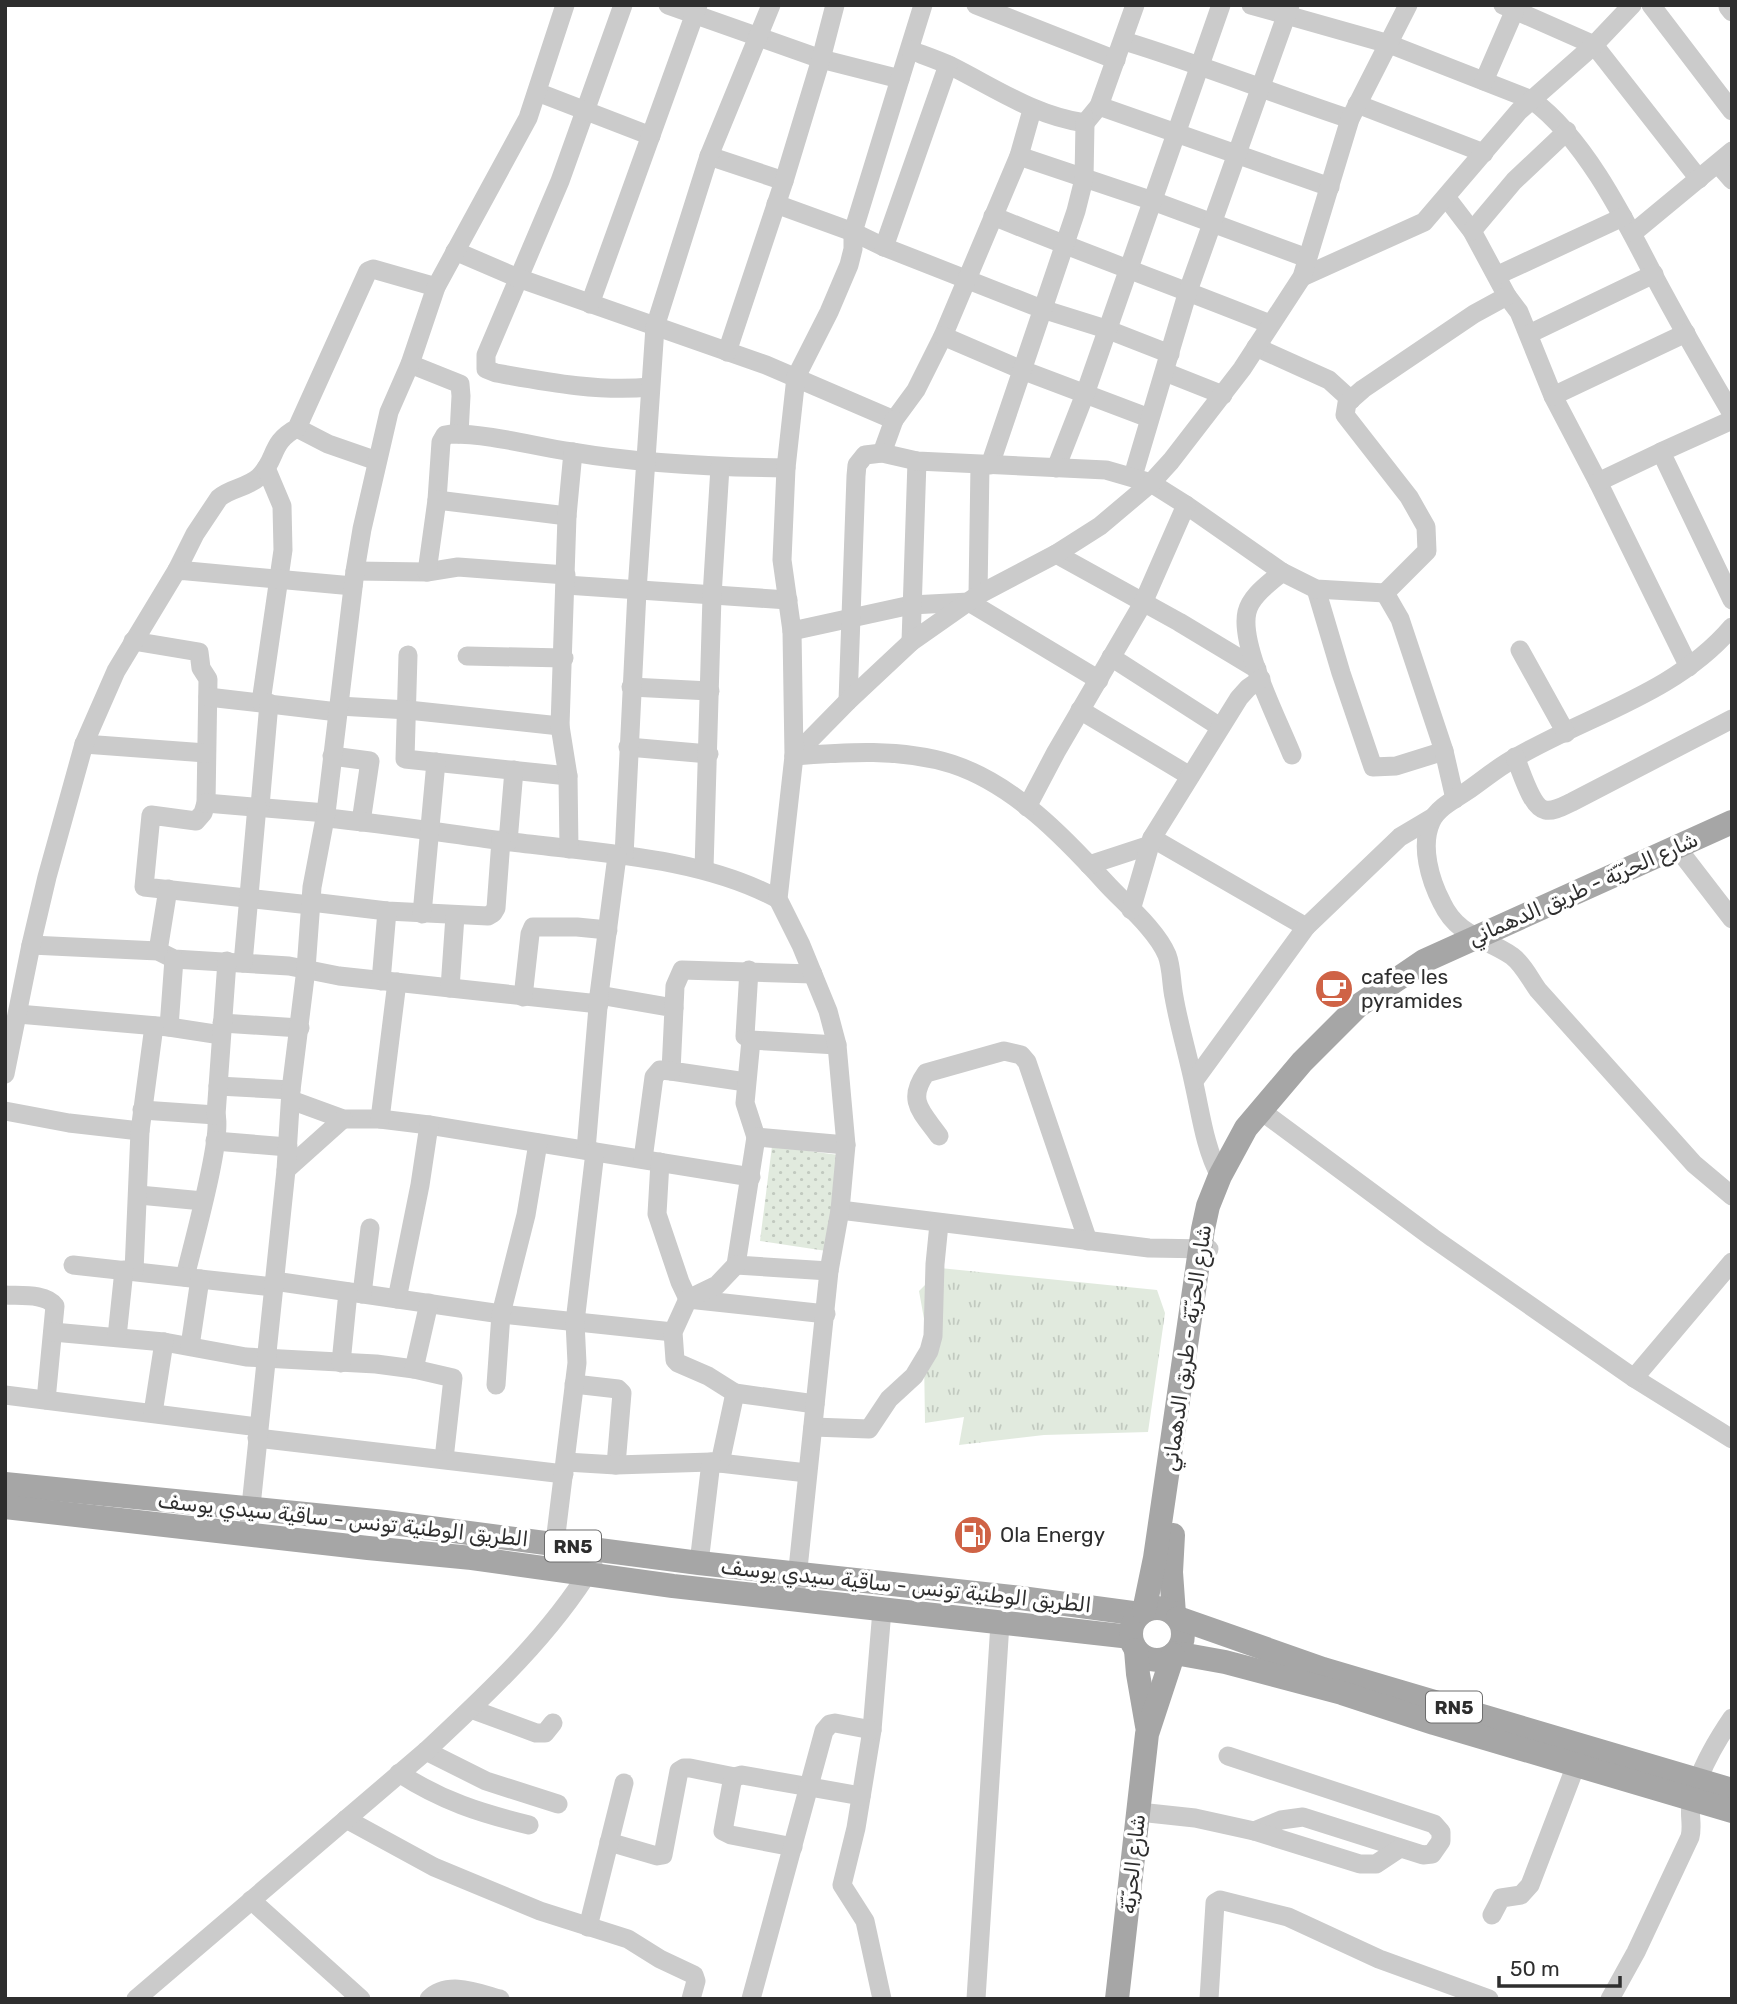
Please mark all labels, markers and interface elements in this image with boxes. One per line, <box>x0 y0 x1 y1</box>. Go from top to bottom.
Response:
street label: شارع الحرّيّة - طريق الدهماني <box>1464 827 1703 954</box>
place label: cafee les pyramides <box>1361 964 1463 1013</box>
cafe icon: cafee les pyramides <box>1313 968 1355 1010</box>
street label: شارع الحرّيّة - طريق الدهماني <box>1157 1223 1220 1473</box>
street label: الطريق الوطنية تونس - ساقية سيدي يوسف <box>156 1488 530 1553</box>
fuel station icon: Ola Energy <box>952 1514 994 1556</box>
place label: Ola Energy <box>1000 1522 1106 1547</box>
road number: RN5 <box>545 1530 601 1562</box>
street label: الطريق الوطنية تونس - ساقية سيدي يوسف <box>719 1554 1093 1619</box>
road number: RN5 <box>1426 1692 1482 1722</box>
street label: شارع الحرّيّة <box>1115 1813 1152 1915</box>
scale bar <box>1499 1944 1620 1988</box>
text: 50 m <box>1510 1956 1560 1981</box>

